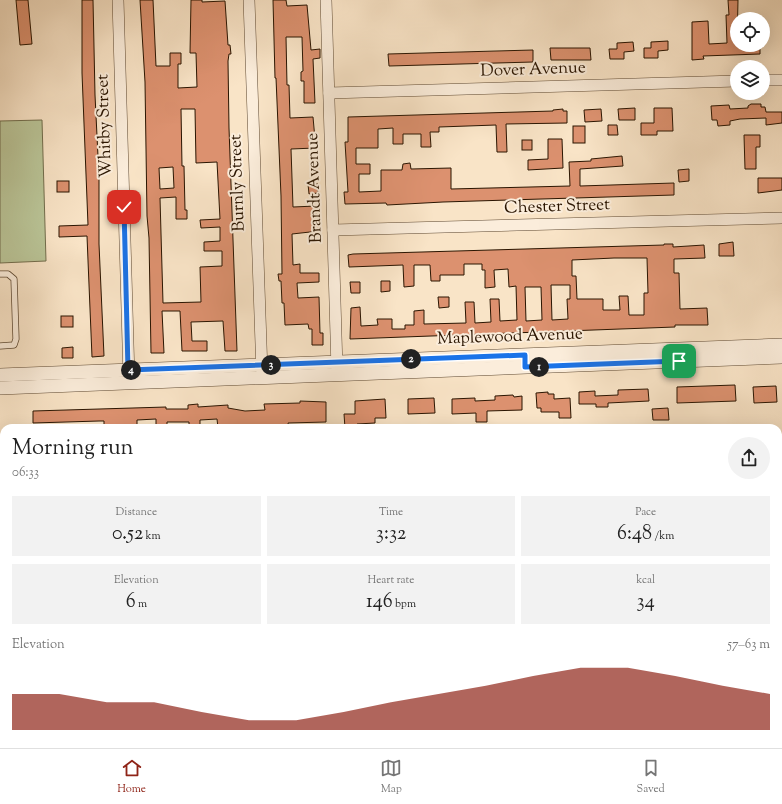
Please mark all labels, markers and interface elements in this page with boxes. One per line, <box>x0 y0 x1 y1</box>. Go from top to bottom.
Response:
map controls <box>730 12 770 100</box>
button: locate <box>730 12 770 52</box>
street label: Dover Avenue <box>480 56 586 84</box>
button: layers <box>730 60 770 100</box>
street label: Whitby Street <box>91 73 119 178</box>
street label: Brandt Avenue <box>301 132 329 244</box>
street label: Burnly Street <box>224 134 252 232</box>
pin <box>107 190 141 224</box>
street label: Chester Street <box>504 193 610 221</box>
icon: check <box>113 196 135 218</box>
street label: Maplewood Avenue <box>437 322 583 352</box>
pin <box>662 344 696 378</box>
pin: 2 <box>401 349 421 369</box>
icon: arrive <box>668 350 690 372</box>
text: 2 <box>408 351 414 367</box>
pin: 3 <box>261 355 281 375</box>
text: 3 <box>269 357 273 373</box>
pin: 1 <box>529 357 549 377</box>
text: 1 <box>537 359 541 375</box>
pin: 4 <box>121 360 141 380</box>
text: 4 <box>128 362 134 378</box>
text: Morning run <box>12 433 134 465</box>
button: share <box>728 437 770 479</box>
text: 06:33 <box>12 464 39 482</box>
text: Distance <box>116 504 157 520</box>
text: Time <box>379 504 403 520</box>
text: Pace <box>635 504 656 520</box>
text: 0.52 <box>112 520 143 549</box>
text: 3:32 <box>376 520 406 549</box>
text: 6:48 <box>617 520 652 549</box>
text: km <box>143 528 161 544</box>
text: /km <box>652 528 674 544</box>
text: Elevation <box>114 572 159 588</box>
text: Heart rate <box>368 572 414 588</box>
text: kcal <box>636 572 655 588</box>
text: 6 <box>126 588 136 617</box>
text: 146 <box>366 588 393 617</box>
text: 34 <box>637 588 655 617</box>
text: m <box>136 596 147 612</box>
text: bpm <box>393 596 416 612</box>
text: Elevation <box>12 636 65 654</box>
text: 57–63 m <box>728 636 770 654</box>
tab: Home <box>117 757 146 797</box>
tab: Map <box>380 757 402 797</box>
tab: Saved <box>637 757 665 797</box>

